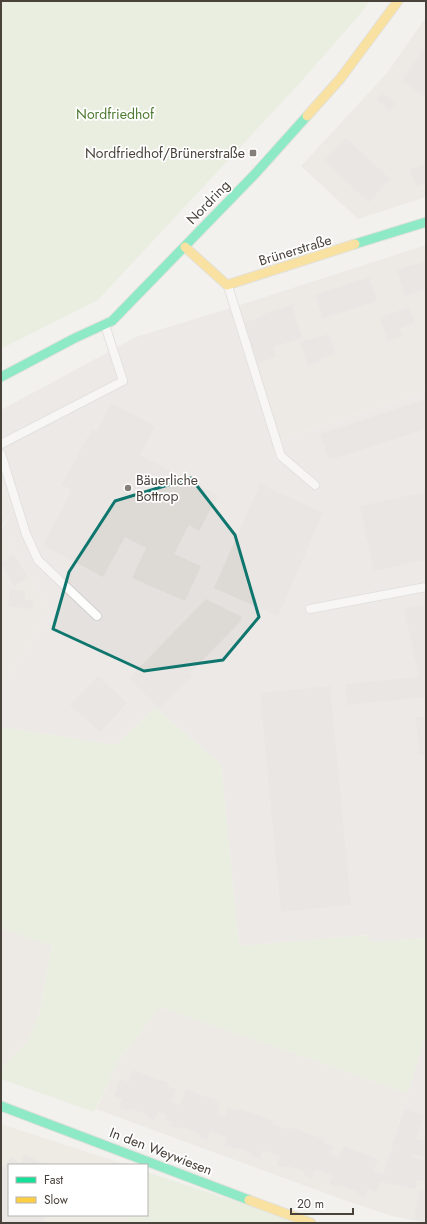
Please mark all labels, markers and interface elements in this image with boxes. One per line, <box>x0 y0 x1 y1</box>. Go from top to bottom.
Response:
park label: Nordfriedhof <box>76 104 155 124</box>
place label: Nordfriedhof/Brünerstraße <box>85 143 245 163</box>
marker: Nordfriedhof/Brünerstraße <box>248 148 258 158</box>
street label: Nordring <box>182 175 234 229</box>
street label: Brünerstraße <box>256 229 334 271</box>
place label: Bäuerliche Bottrop <box>136 470 198 506</box>
marker: Bäuerliche Bottrop <box>123 483 133 493</box>
street label: In den Weywiesen <box>107 1122 215 1180</box>
legend <box>8 1164 148 1216</box>
text: Fast <box>44 1171 63 1189</box>
scale bar <box>291 1190 353 1216</box>
text: Slow <box>44 1191 69 1209</box>
text: 20 m <box>297 1195 324 1213</box>

